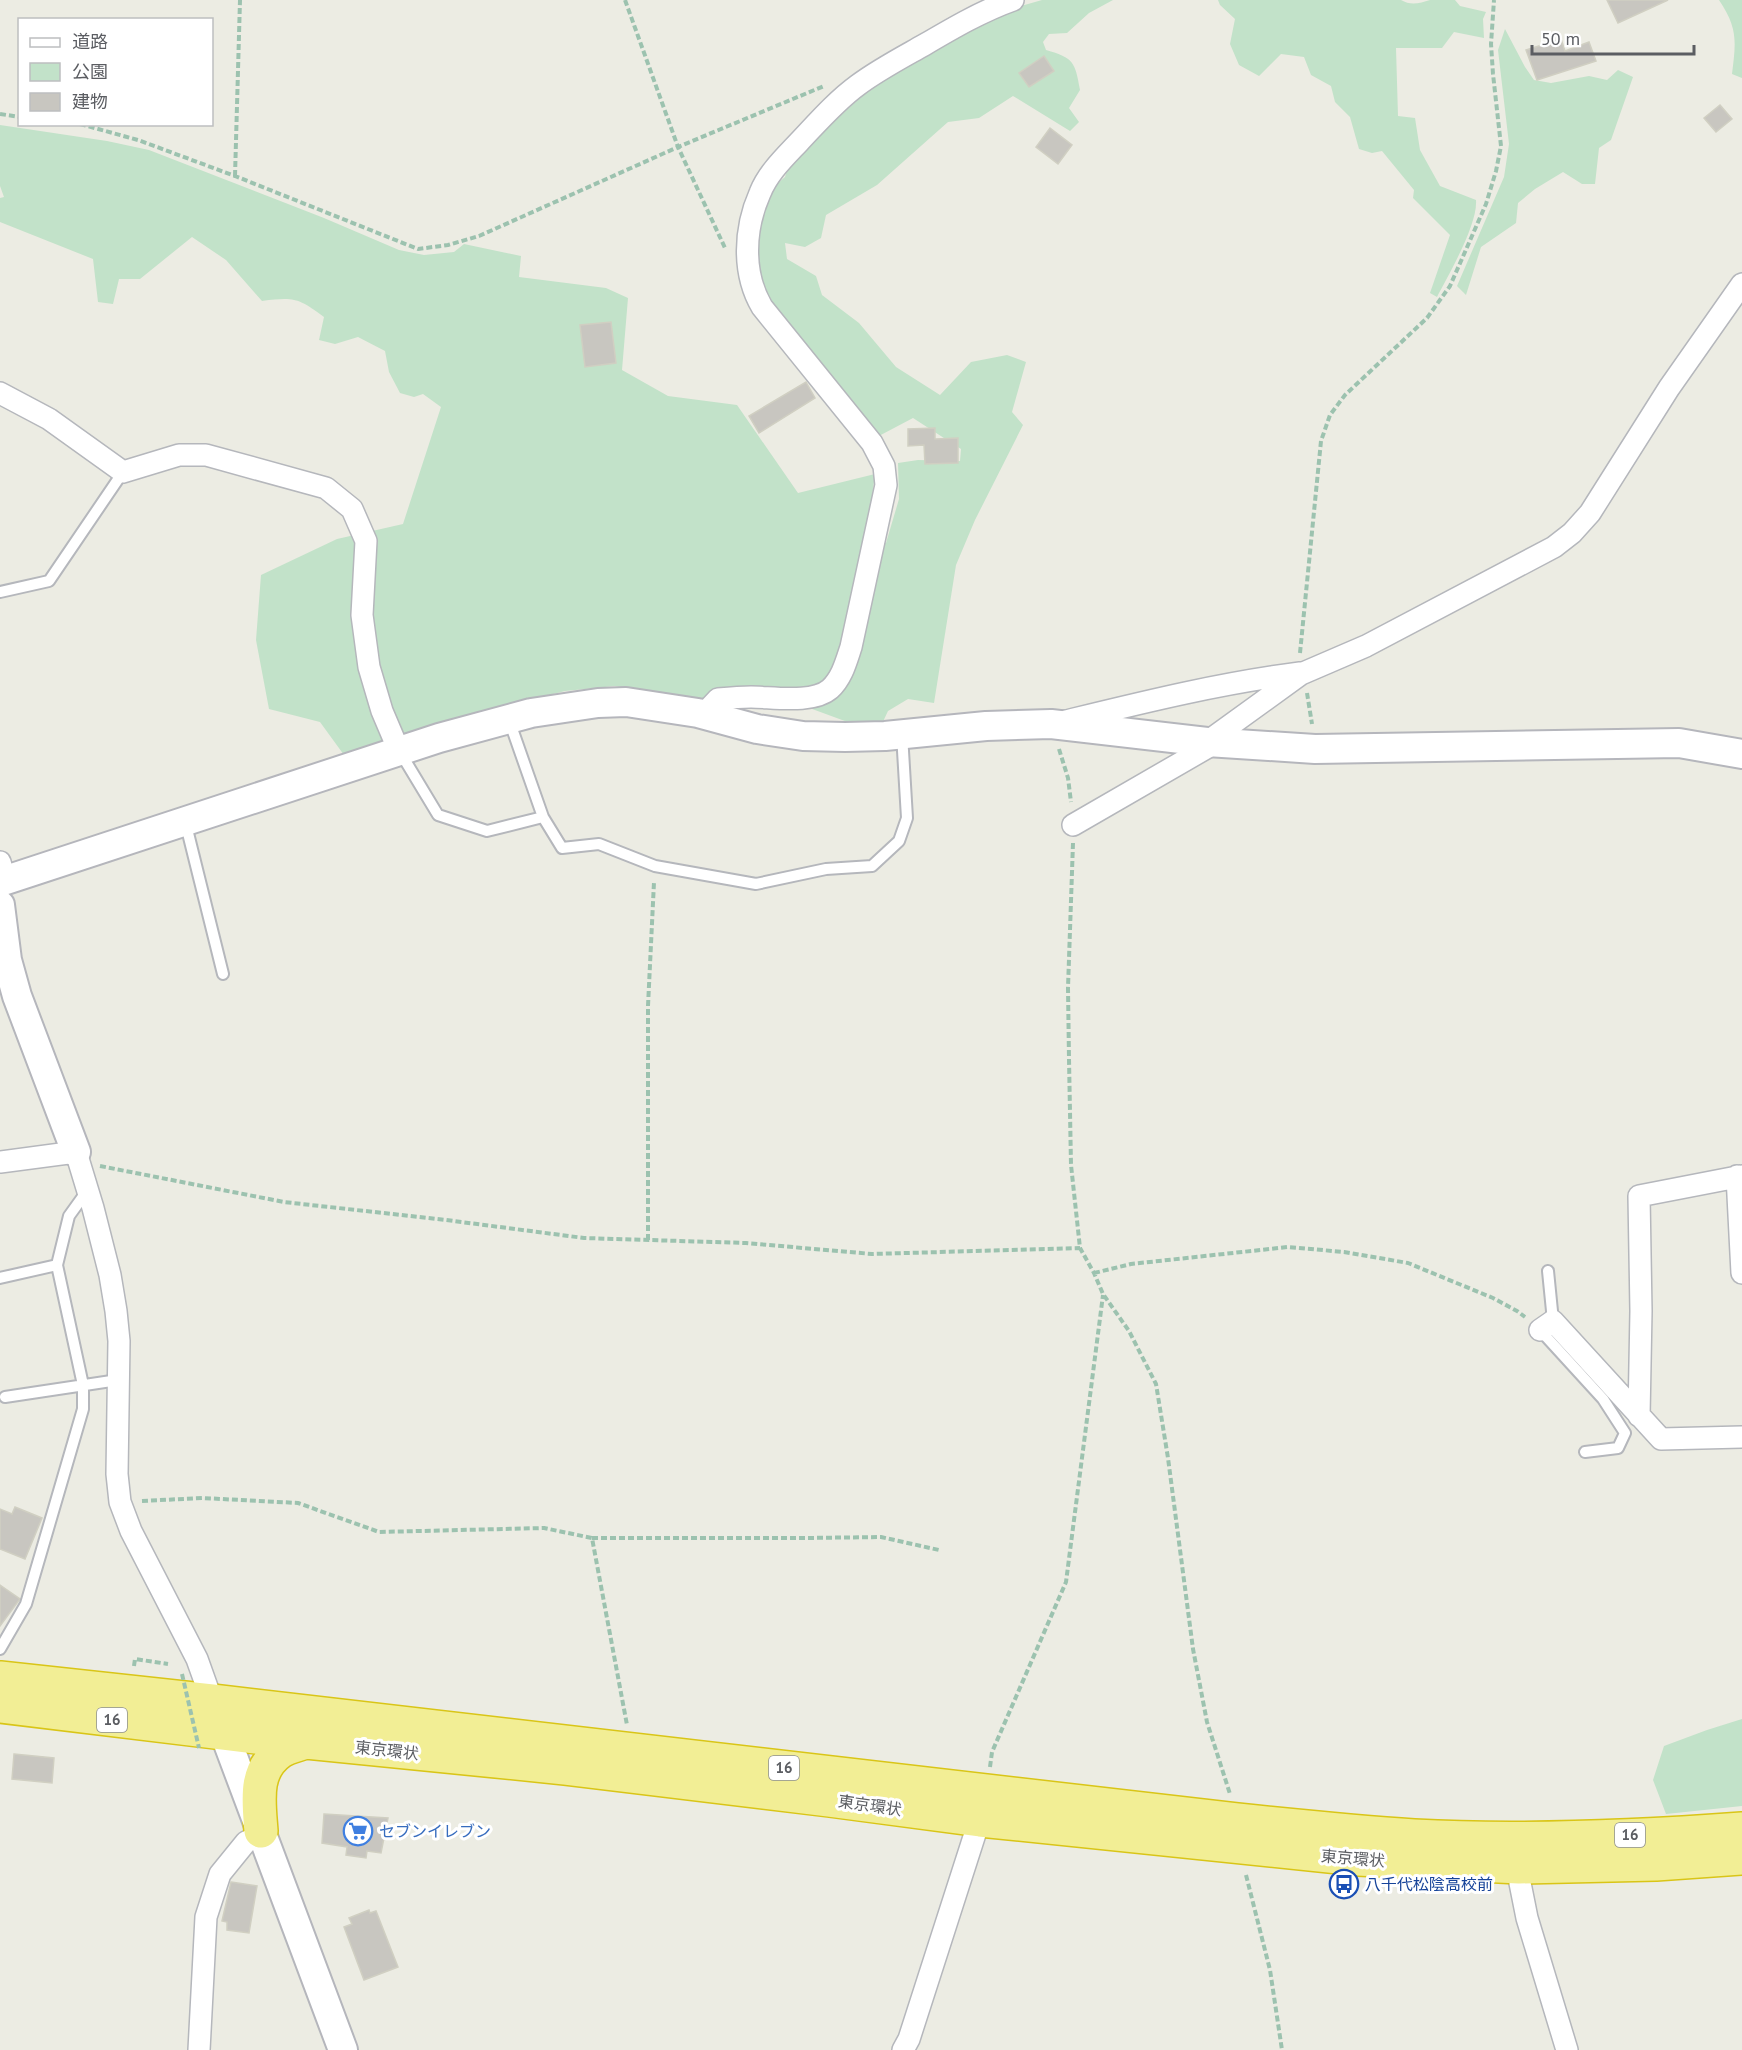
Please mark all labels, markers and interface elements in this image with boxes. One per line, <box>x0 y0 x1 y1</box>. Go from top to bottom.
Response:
legend <box>18 18 213 126</box>
scale bar <box>1532 18 1694 56</box>
text: 50 m <box>1541 27 1580 50</box>
text: 道路 <box>72 30 108 53</box>
text: 公園 <box>72 60 108 83</box>
text: 建物 <box>72 90 108 113</box>
road number: 16 <box>97 1708 127 1732</box>
street label: 東京環状 <box>354 1737 420 1763</box>
road number: 16 <box>769 1756 799 1780</box>
street label: 東京環状 <box>837 1791 903 1819</box>
supermarket icon: セブンイレブン <box>342 1815 374 1847</box>
place label: セブンイレブン <box>379 1821 491 1841</box>
road number: 16 <box>1615 1823 1645 1847</box>
street label: 東京環状 <box>1320 1845 1386 1871</box>
bus stop icon: 八千代松陰高校前 <box>1328 1868 1360 1900</box>
place label: 八千代松陰高校前 <box>1365 1874 1493 1894</box>

